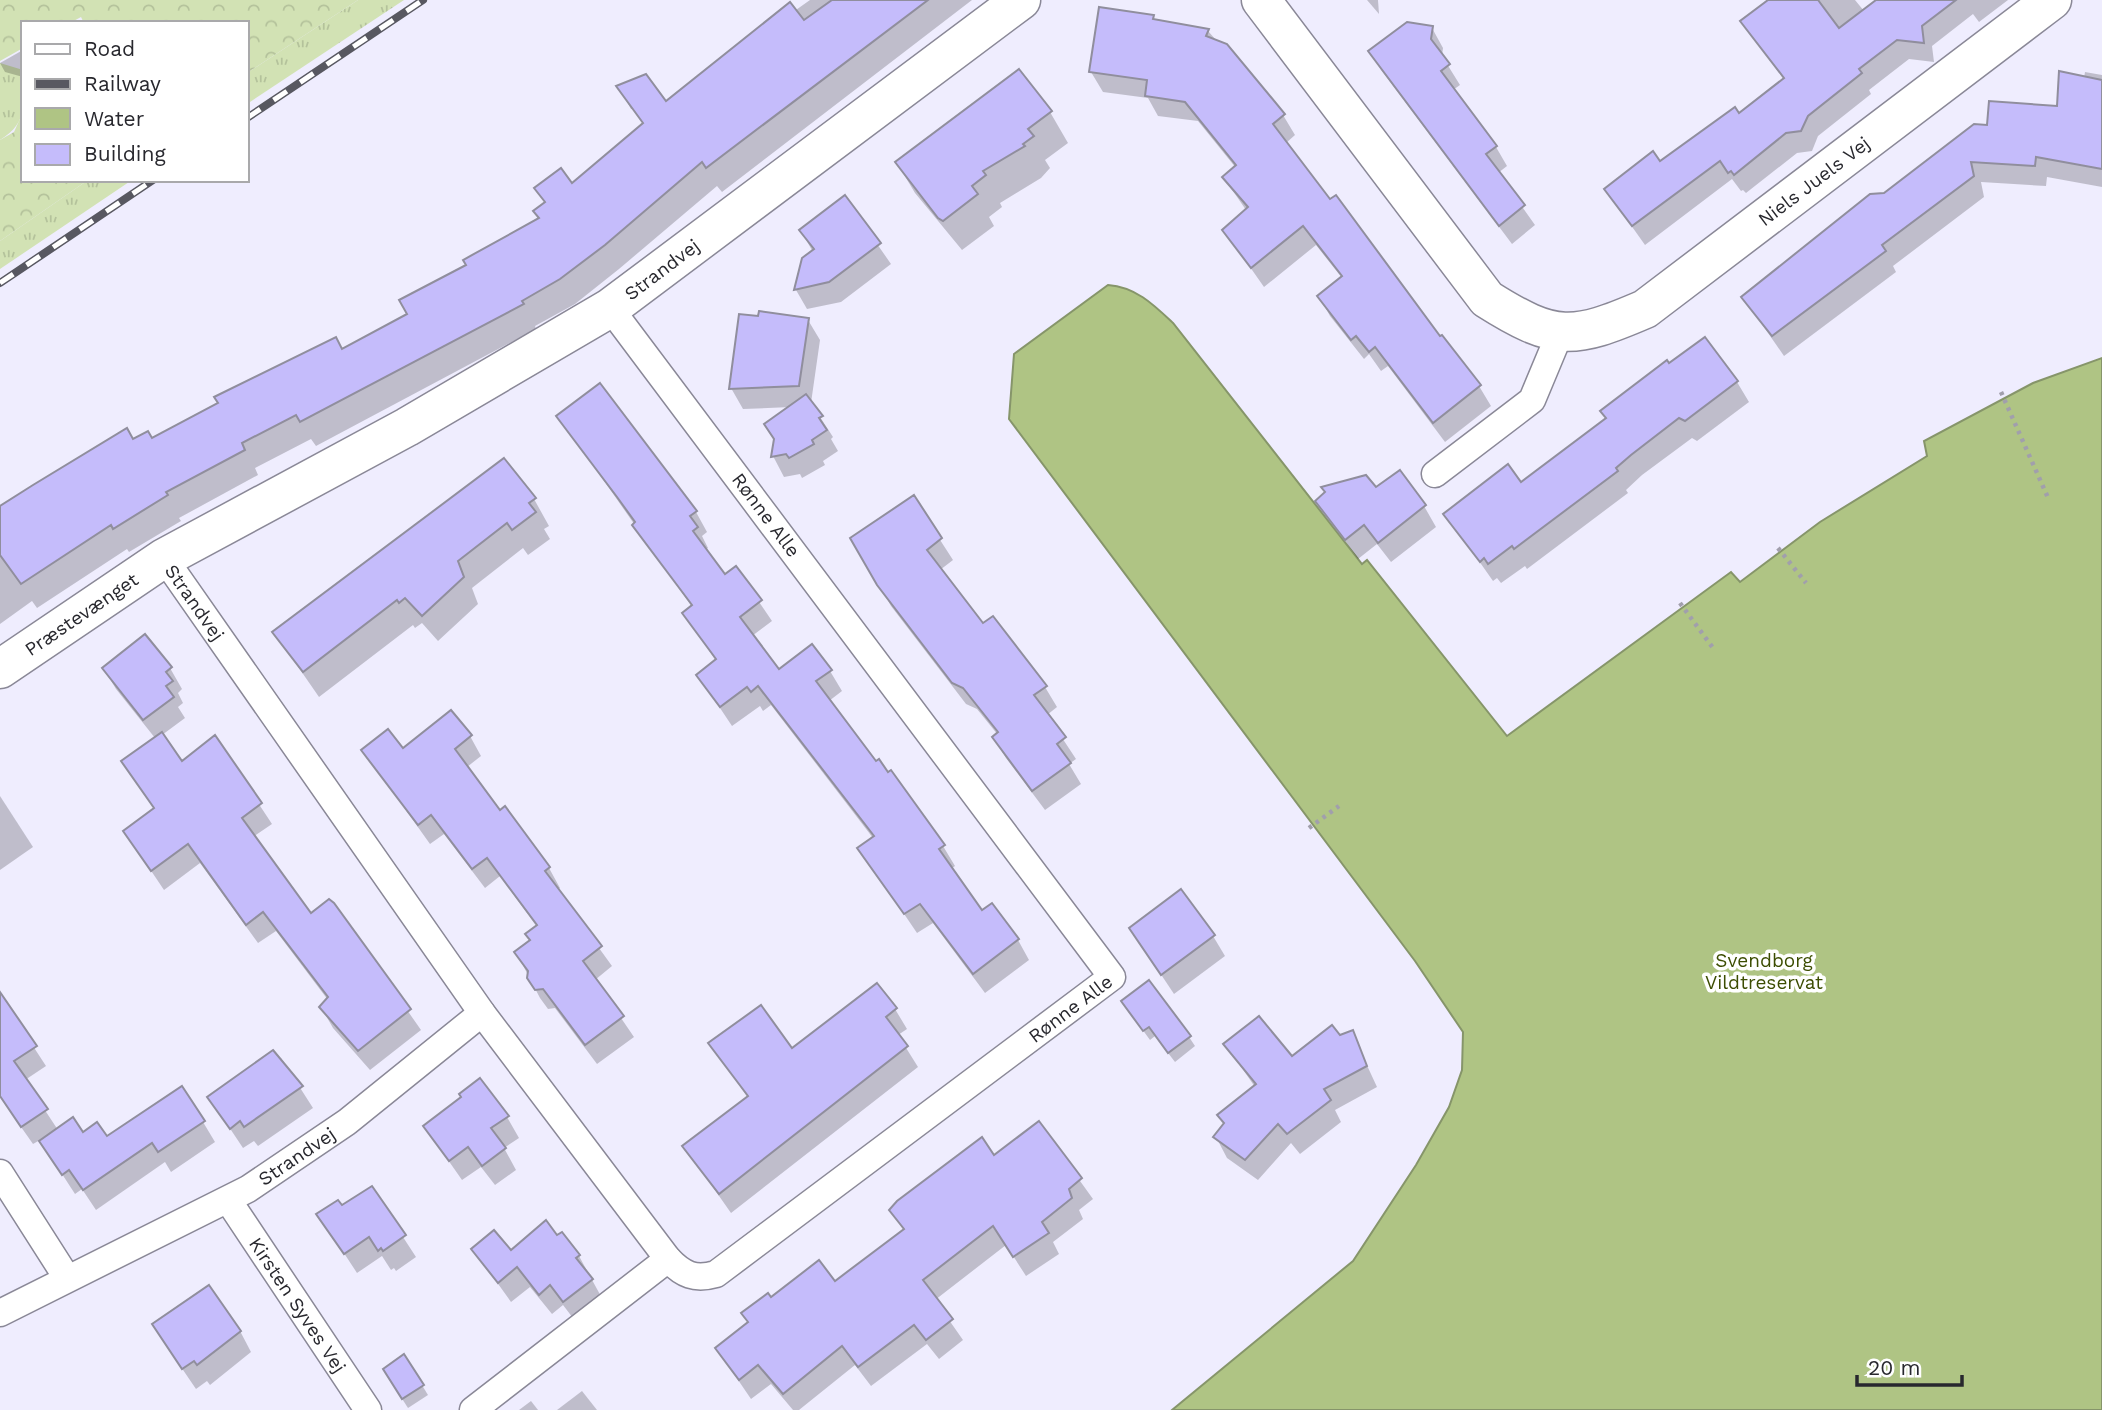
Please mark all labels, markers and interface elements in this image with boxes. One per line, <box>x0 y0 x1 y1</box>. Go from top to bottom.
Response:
legend <box>21 21 248 182</box>
text: Road <box>84 36 135 61</box>
text: Railway <box>84 71 161 96</box>
text: Water <box>84 106 145 131</box>
street label: Niels Juels Vej <box>1753 131 1874 231</box>
text: Building <box>84 141 166 166</box>
street label: Strandvej <box>620 234 704 305</box>
street label: Rønne Alle <box>727 469 805 561</box>
street label: Strandvej <box>160 560 230 645</box>
street label: Præstevænget <box>20 568 142 661</box>
park label: Svendborg Vildtreservat <box>1705 949 1823 994</box>
street label: Rønne Alle <box>1024 969 1117 1047</box>
street label: Strandvej <box>254 1122 340 1190</box>
street label: Kirsten Syves Vej <box>245 1233 351 1377</box>
scale bar <box>1857 1344 1962 1388</box>
text: 20 m <box>1868 1355 1920 1380</box>

